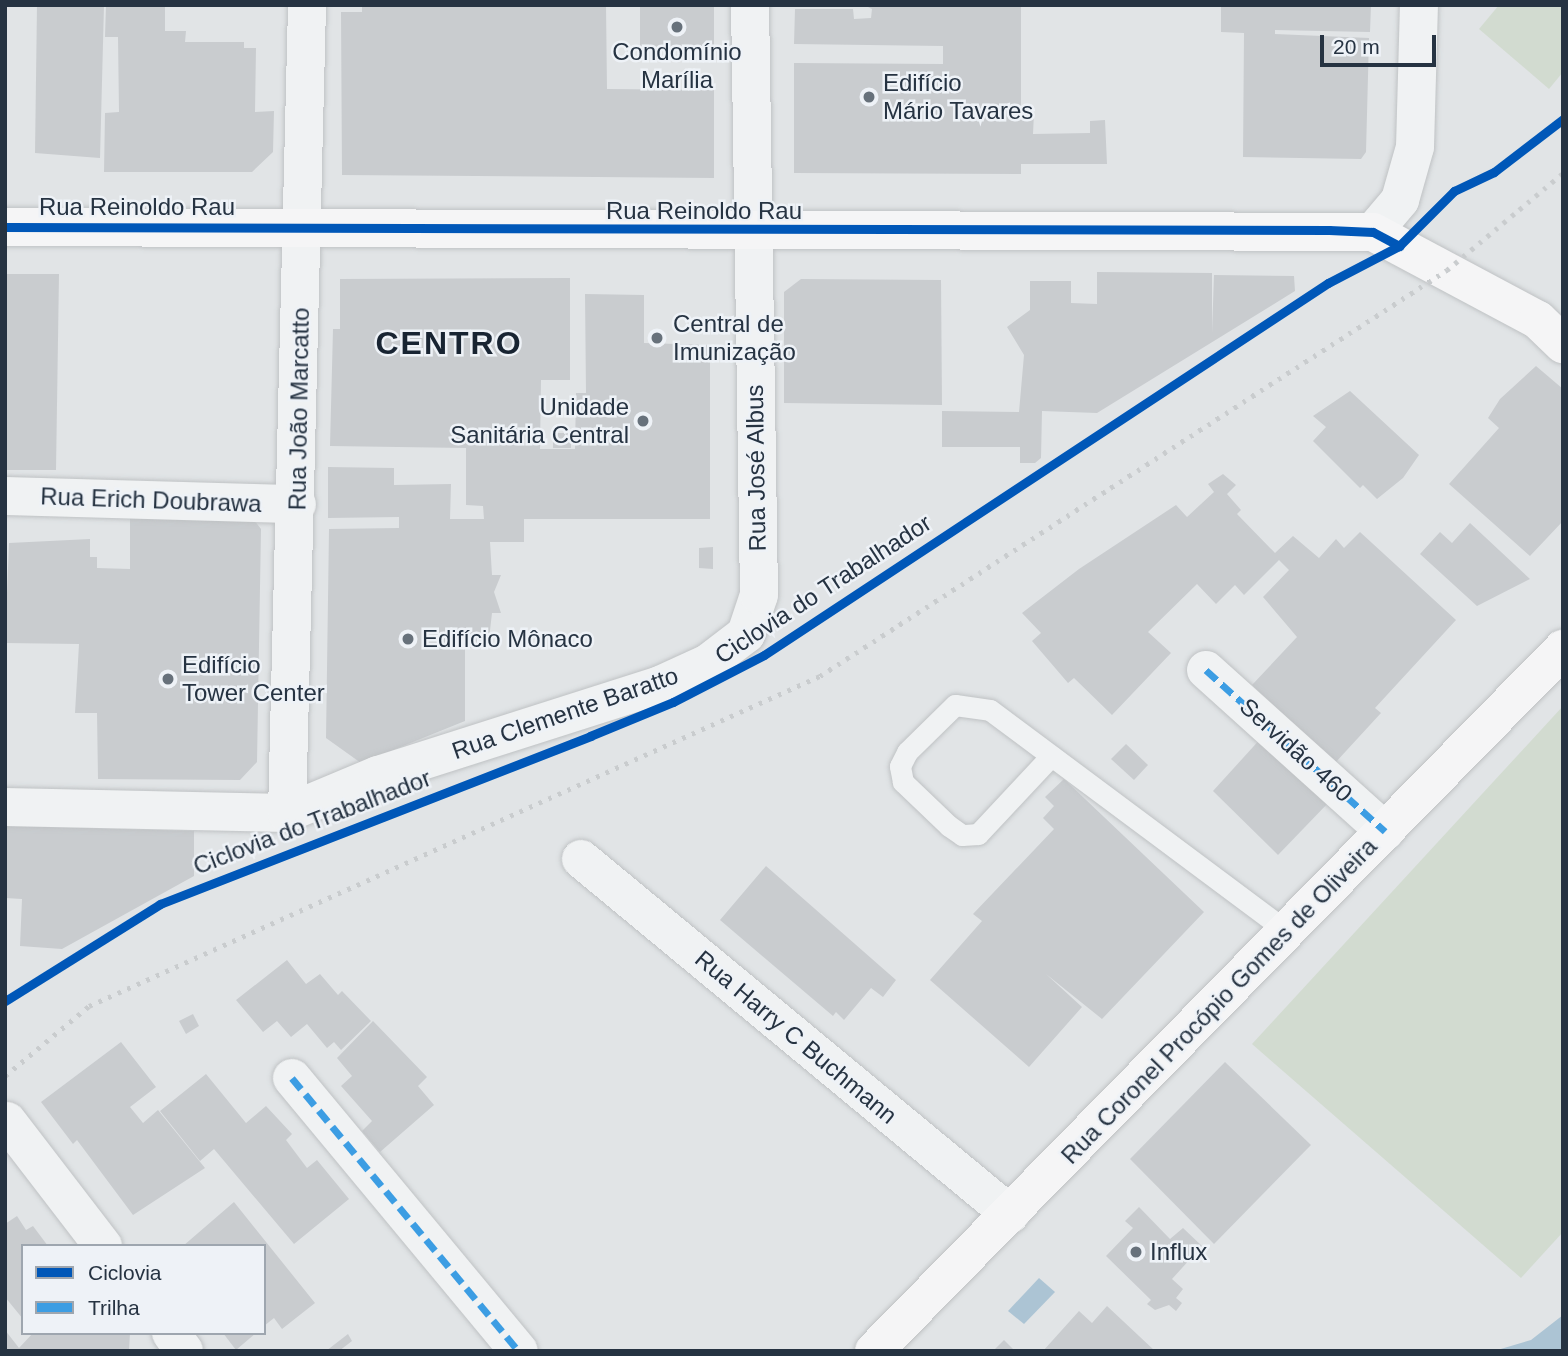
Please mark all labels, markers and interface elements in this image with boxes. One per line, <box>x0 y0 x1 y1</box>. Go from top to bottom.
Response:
marker: Condomínio Marília <box>669 19 685 35</box>
scale bar <box>1323 21 1438 65</box>
text: 20 m <box>1333 35 1380 58</box>
place label: Condomínio Marília <box>612 38 742 94</box>
place label: Edifício Mário Tavares <box>883 69 1034 125</box>
marker: Edifício Mário Tavares <box>861 89 877 105</box>
street label: Rua Reinoldo Rau <box>39 193 235 221</box>
street label: Rua Reinoldo Rau <box>606 197 802 225</box>
street label: Rua João Marcatto <box>283 307 315 511</box>
place label: Central de Imunização <box>673 310 796 366</box>
district label: CENTRO <box>376 324 522 362</box>
marker: Central de Imunização <box>647 328 667 348</box>
street label: Rua José Albus <box>740 384 772 552</box>
place label: Unidade Sanitária Central <box>450 393 629 449</box>
marker: Unidade Sanitária Central <box>635 413 651 429</box>
street label: Rua Erich Doubrawa <box>40 482 262 518</box>
street label: Ciclovia do Trabalhador <box>709 508 937 670</box>
place label: Edifício Mônaco <box>422 625 593 653</box>
marker: Edifício Mônaco <box>400 631 416 647</box>
place label: Edifício Tower Center <box>182 651 325 707</box>
street label: Rua Clemente Baratto <box>448 661 682 765</box>
marker: Edifício Tower Center <box>160 671 176 687</box>
street label: Servidão 460 <box>1234 692 1358 808</box>
street label: Ciclovia do Trabalhador <box>189 763 435 881</box>
street label: Rua Coronel Procópio Gomes de Oliveira <box>1055 832 1383 1170</box>
street label: Rua Harry C Buchmann <box>689 944 903 1130</box>
place label: Influx <box>1150 1238 1207 1266</box>
legend <box>21 1244 266 1335</box>
marker: Influx <box>1128 1244 1144 1260</box>
text: Ciclovia <box>88 1261 162 1284</box>
text: Trilha <box>88 1296 140 1319</box>

